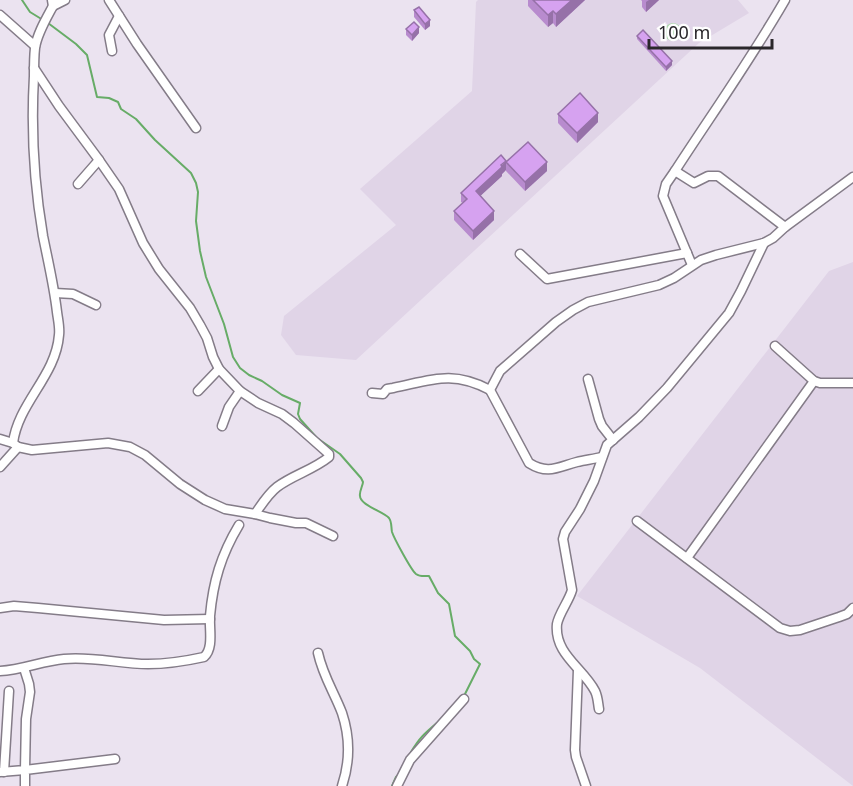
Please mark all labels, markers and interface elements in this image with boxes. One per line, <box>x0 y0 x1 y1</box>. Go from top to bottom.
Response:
scale bar <box>649 12 772 50</box>
text: 100 m <box>658 20 710 44</box>

